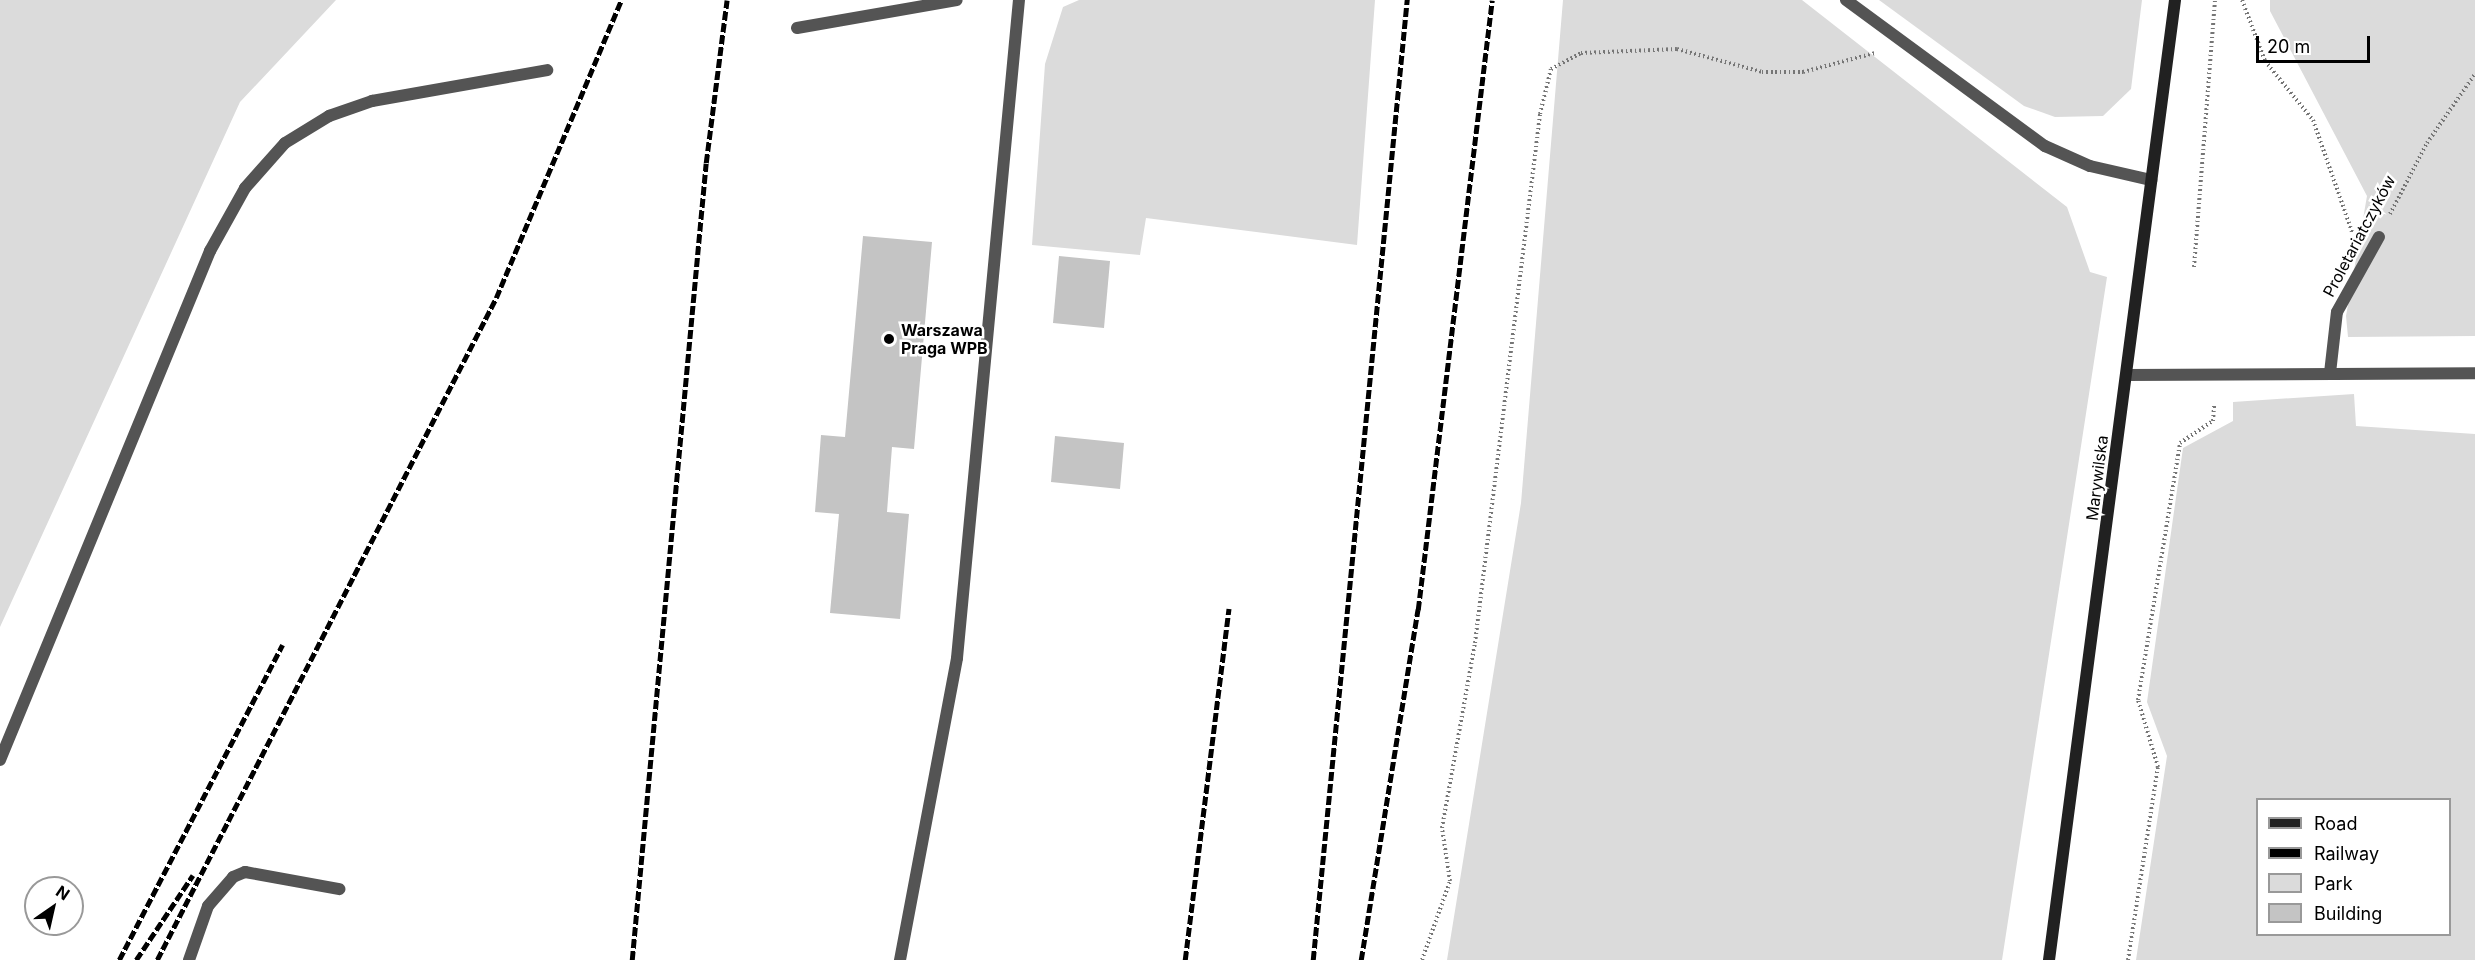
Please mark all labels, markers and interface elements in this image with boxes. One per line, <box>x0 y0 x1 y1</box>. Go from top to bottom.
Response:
scale bar <box>2259 24 2373 62</box>
text: 20 m <box>2267 36 2310 57</box>
street label: Proletariatczyków <box>2319 172 2399 300</box>
place label: Warszawa Praga WPB <box>901 320 988 358</box>
marker: Warszawa Praga WPB <box>882 332 896 346</box>
street label: Marywilska <box>2082 434 2112 522</box>
legend <box>2256 798 2451 936</box>
text: Road <box>2314 813 2357 834</box>
text: Railway <box>2314 843 2379 864</box>
text: Park <box>2314 873 2353 894</box>
north arrow <box>24 876 84 936</box>
text: N <box>52 881 74 904</box>
text: Building <box>2314 903 2382 924</box>

